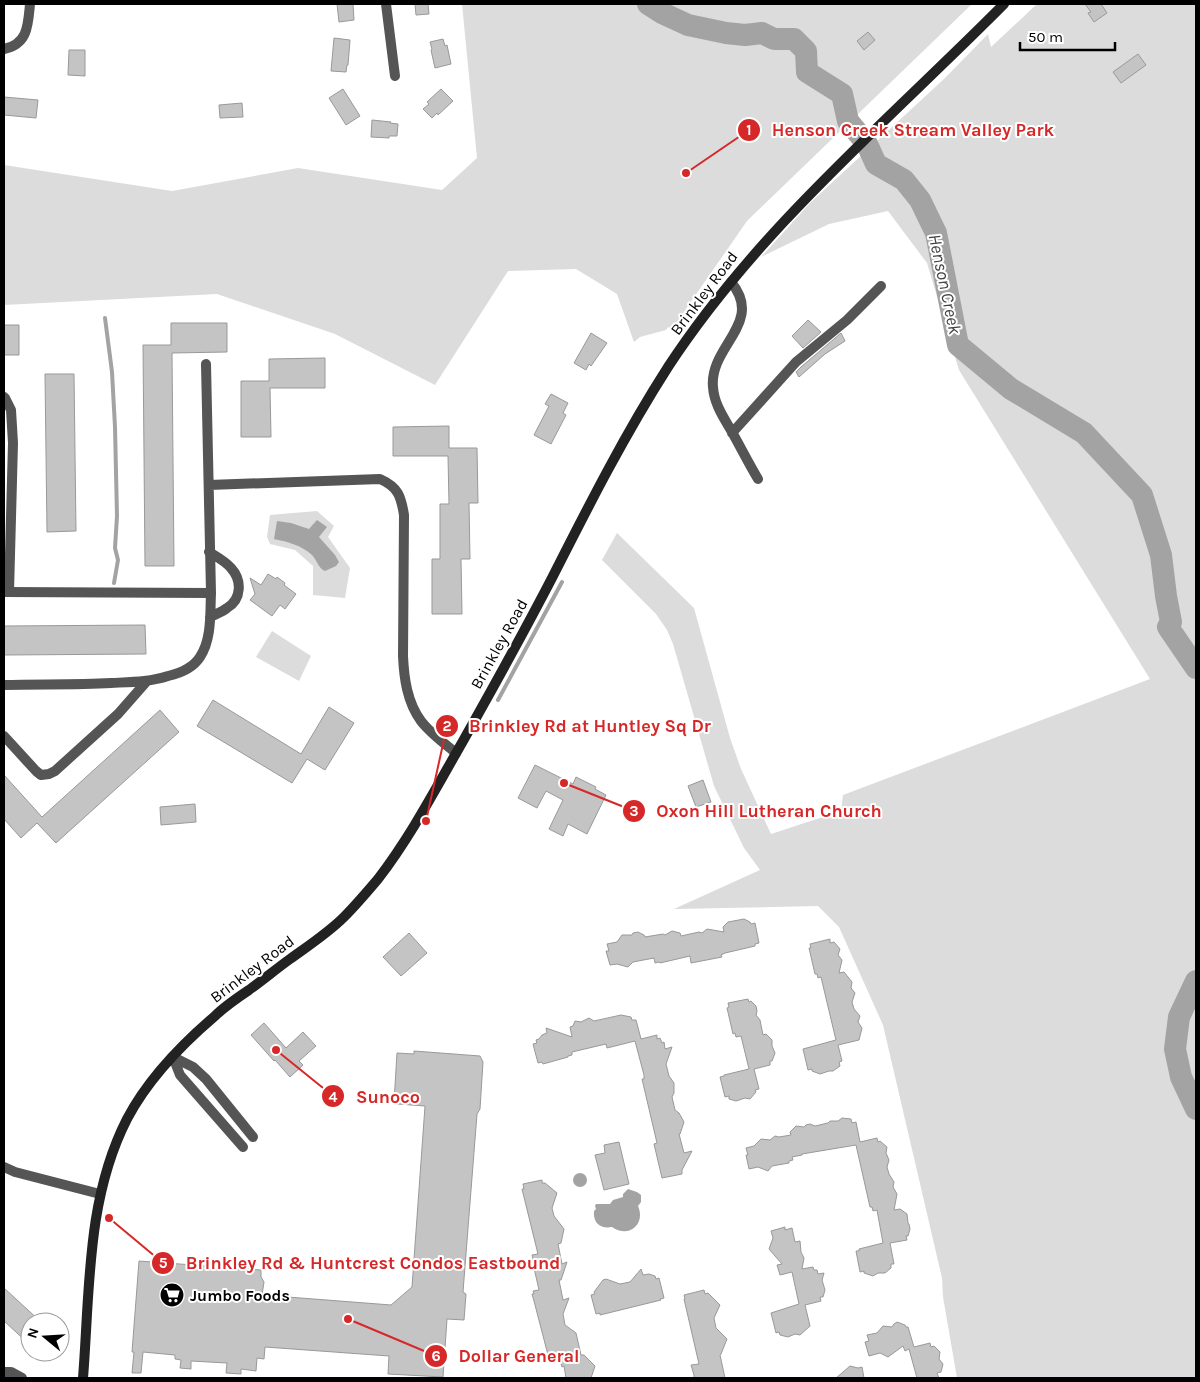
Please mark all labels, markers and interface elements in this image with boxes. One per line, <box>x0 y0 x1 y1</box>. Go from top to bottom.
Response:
scale bar <box>1020 20 1115 52</box>
text: 50 m <box>1028 28 1063 46</box>
callout: Henson Creek Stream Valley Park <box>736 113 1064 146</box>
text: Henson Creek Stream Valley Park <box>772 119 1055 141</box>
text: 1 <box>746 121 752 139</box>
water label: Henson Creek <box>924 232 967 337</box>
street label: Brinkley Road <box>666 247 742 339</box>
street label: Brinkley Road <box>466 596 532 692</box>
callout: Brinkley Rd at Huntley Sq Dr <box>434 709 721 742</box>
text: Brinkley Rd at Huntley Sq Dr <box>469 715 711 737</box>
text: 2 <box>442 717 452 735</box>
callout: Oxon Hill Lutheran Church <box>622 794 892 827</box>
text: Oxon Hill Lutheran Church <box>656 800 882 822</box>
text: 3 <box>629 802 639 820</box>
street label: Brinkley Road <box>206 931 298 1007</box>
callout: Sunoco <box>321 1080 429 1113</box>
text: Sunoco <box>356 1086 420 1108</box>
text: 4 <box>329 1088 338 1106</box>
callout: Brinkley Rd & Huntcrest Condos Eastbound <box>151 1246 570 1279</box>
text: Brinkley Rd & Huntcrest Condos Eastbound <box>186 1252 560 1274</box>
text: 5 <box>159 1254 168 1272</box>
supermarket icon: Jumbo Foods <box>159 1282 185 1308</box>
place label: Jumbo Foods <box>190 1286 290 1305</box>
north arrow <box>20 1312 70 1362</box>
text: N <box>23 1326 43 1341</box>
callout: Dollar General <box>423 1339 589 1372</box>
text: Dollar General <box>458 1345 580 1367</box>
text: 6 <box>431 1347 441 1365</box>

